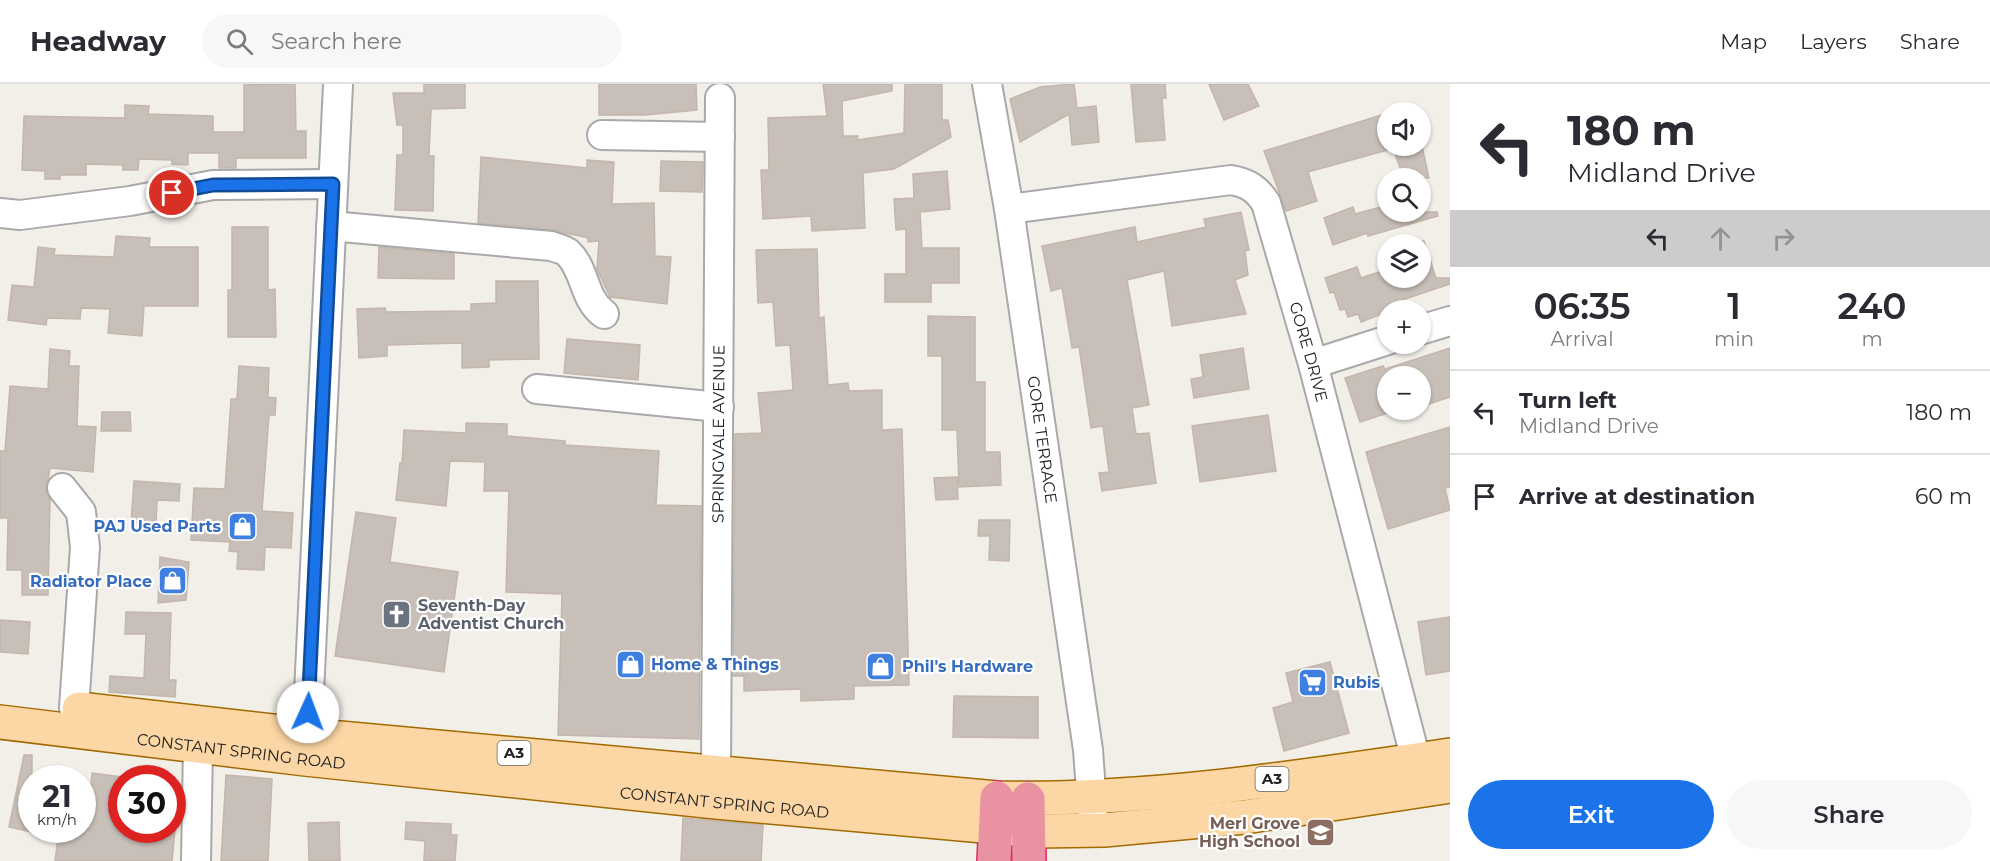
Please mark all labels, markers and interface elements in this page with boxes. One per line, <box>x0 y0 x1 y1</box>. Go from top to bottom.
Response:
search box <box>202 14 622 68</box>
text: Headway <box>30 24 166 58</box>
icon: search <box>223 25 256 58</box>
text: Search here <box>271 28 402 55</box>
text: Map <box>1720 29 1767 54</box>
text: Layers <box>1800 29 1867 54</box>
text: Share <box>1900 29 1960 54</box>
map controls <box>1377 102 1431 420</box>
button: sound <box>1377 102 1431 156</box>
text: 180 m <box>1567 104 1696 156</box>
icon: left <box>1468 108 1546 186</box>
text: Midland Drive <box>1567 156 1756 189</box>
pin <box>146 167 197 218</box>
button: search <box>1377 168 1431 222</box>
icon: arrive <box>155 176 188 209</box>
icon: left <box>1641 222 1674 255</box>
icon: ahead <box>1704 222 1737 255</box>
icon: right <box>1767 222 1800 255</box>
button: layers <box>1377 234 1431 288</box>
text: 06:35 <box>1533 284 1631 328</box>
text: 1 <box>1727 284 1741 328</box>
text: 240 <box>1838 284 1907 328</box>
street label: GORE DRIVE <box>1285 299 1331 404</box>
button: + <box>1377 300 1431 354</box>
text: Arrival <box>1550 327 1614 351</box>
text: min <box>1714 327 1754 351</box>
text: m <box>1861 327 1883 351</box>
street label: SPRINGVALE AVENUE <box>708 345 729 523</box>
button: − <box>1377 366 1431 420</box>
street label: GORE TERRACE <box>1023 375 1061 505</box>
text: Turn left <box>1519 387 1617 414</box>
icon: left <box>1468 396 1501 429</box>
text: 180 m <box>1906 399 1972 426</box>
text: Midland Drive <box>1519 414 1659 438</box>
icon: arrive <box>1468 480 1501 513</box>
text: Arrive at destination <box>1519 483 1755 510</box>
text: 60 m <box>1915 483 1972 510</box>
shop icon: PAJ Used Parts <box>226 510 258 542</box>
place label: PAJ Used Parts <box>94 517 221 536</box>
shop icon: Radiator Place <box>157 565 189 597</box>
place label: Radiator Place <box>30 572 152 591</box>
place label: Seventh-Day Adventist Church <box>417 596 564 633</box>
church icon: Seventh-Day Adventist Church <box>381 598 413 630</box>
shop icon: Home & Things <box>614 648 646 680</box>
shop icon: Phil's Hardware <box>865 650 897 682</box>
place label: Home & Things <box>651 655 779 674</box>
place label: Phil's Hardware <box>902 657 1033 676</box>
supermarket icon: Rubis <box>1296 666 1328 698</box>
place label: Rubis <box>1333 673 1381 692</box>
position arrow <box>276 680 340 744</box>
street label: CONSTANT SPRING ROAD <box>136 730 347 773</box>
road number: A3 <box>498 741 530 765</box>
speed limit sign: 30 <box>108 765 186 843</box>
road number: A3 <box>1256 767 1288 791</box>
text: 21 <box>42 778 72 815</box>
button: Exit <box>1468 780 1714 849</box>
button: Share <box>1726 780 1972 849</box>
street label: CONSTANT SPRING ROAD <box>619 783 830 822</box>
text: km/h <box>37 810 77 829</box>
place label: Merl Grove High School <box>1199 814 1300 851</box>
school or university icon: Merl Grove High School <box>1305 816 1337 848</box>

